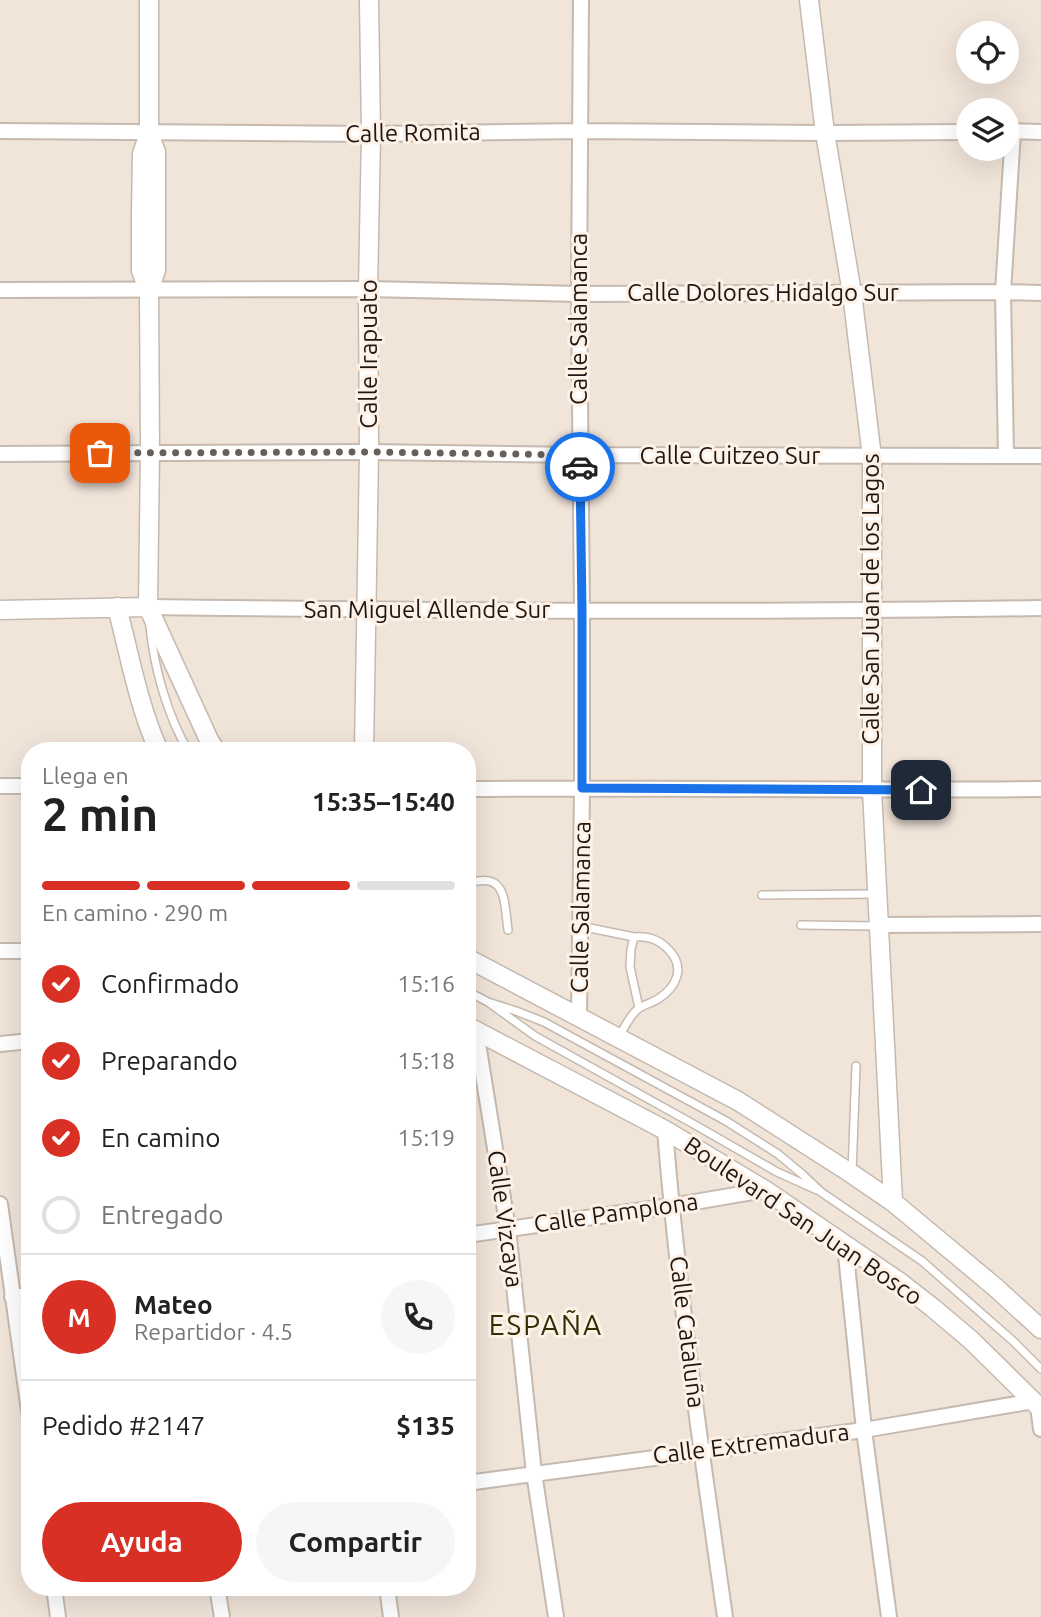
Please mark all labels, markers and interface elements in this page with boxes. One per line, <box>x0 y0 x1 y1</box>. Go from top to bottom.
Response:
map controls <box>956 21 1019 161</box>
button: locate <box>956 21 1019 84</box>
button: layers <box>956 98 1019 161</box>
street label: Calle Romita <box>345 118 481 147</box>
street label: Calle Salamanca <box>565 233 592 405</box>
street label: Calle Irapuato <box>355 279 382 429</box>
street label: Calle Dolores Hidalgo Sur <box>627 279 899 306</box>
pin <box>70 423 130 483</box>
courier <box>545 432 615 502</box>
icon: bag <box>81 434 119 472</box>
street label: Calle Cuitzeo Sur <box>640 442 820 469</box>
icon: car <box>561 448 599 486</box>
street label: Calle San Juan de los Lagos <box>857 453 884 745</box>
street label: San Miguel Allende Sur <box>304 596 550 623</box>
pin <box>891 760 951 820</box>
text: Llega en <box>42 763 129 788</box>
icon: home <box>902 771 940 809</box>
text: 15:35–15:40 <box>312 787 455 816</box>
text: 2 min <box>42 788 158 840</box>
street label: Calle Salamanca <box>565 821 596 993</box>
text: En camino · 290 m <box>42 900 228 925</box>
icon: check <box>42 965 80 1003</box>
text: Confirmado <box>101 969 239 998</box>
text: 15:16 <box>397 971 455 996</box>
icon: check <box>42 1042 80 1080</box>
text: Preparando <box>101 1046 238 1075</box>
text: 15:18 <box>397 1048 455 1073</box>
icon: check <box>42 1119 80 1157</box>
text: En camino <box>101 1123 221 1152</box>
text: 15:19 <box>397 1125 455 1150</box>
street label: Boulevard San Juan Bosco <box>679 1131 927 1310</box>
street label: Calle Vizcaya <box>482 1149 528 1289</box>
street label: Calle Pamplona <box>532 1188 700 1237</box>
text: Entregado <box>101 1200 224 1229</box>
street label: Calle Cataluña <box>665 1254 710 1410</box>
button: phone <box>381 1280 455 1354</box>
text: Mateo <box>134 1290 213 1319</box>
text: M <box>67 1303 91 1332</box>
district label: ESPAÑA <box>489 1309 603 1340</box>
text: Repartidor · 4.5 <box>134 1319 293 1344</box>
text: Pedido #2147 <box>42 1411 205 1440</box>
text: $135 <box>396 1411 455 1440</box>
street label: Calle Extremadura <box>651 1418 851 1469</box>
button: Ayuda <box>42 1502 242 1582</box>
button: Compartir <box>256 1502 455 1582</box>

